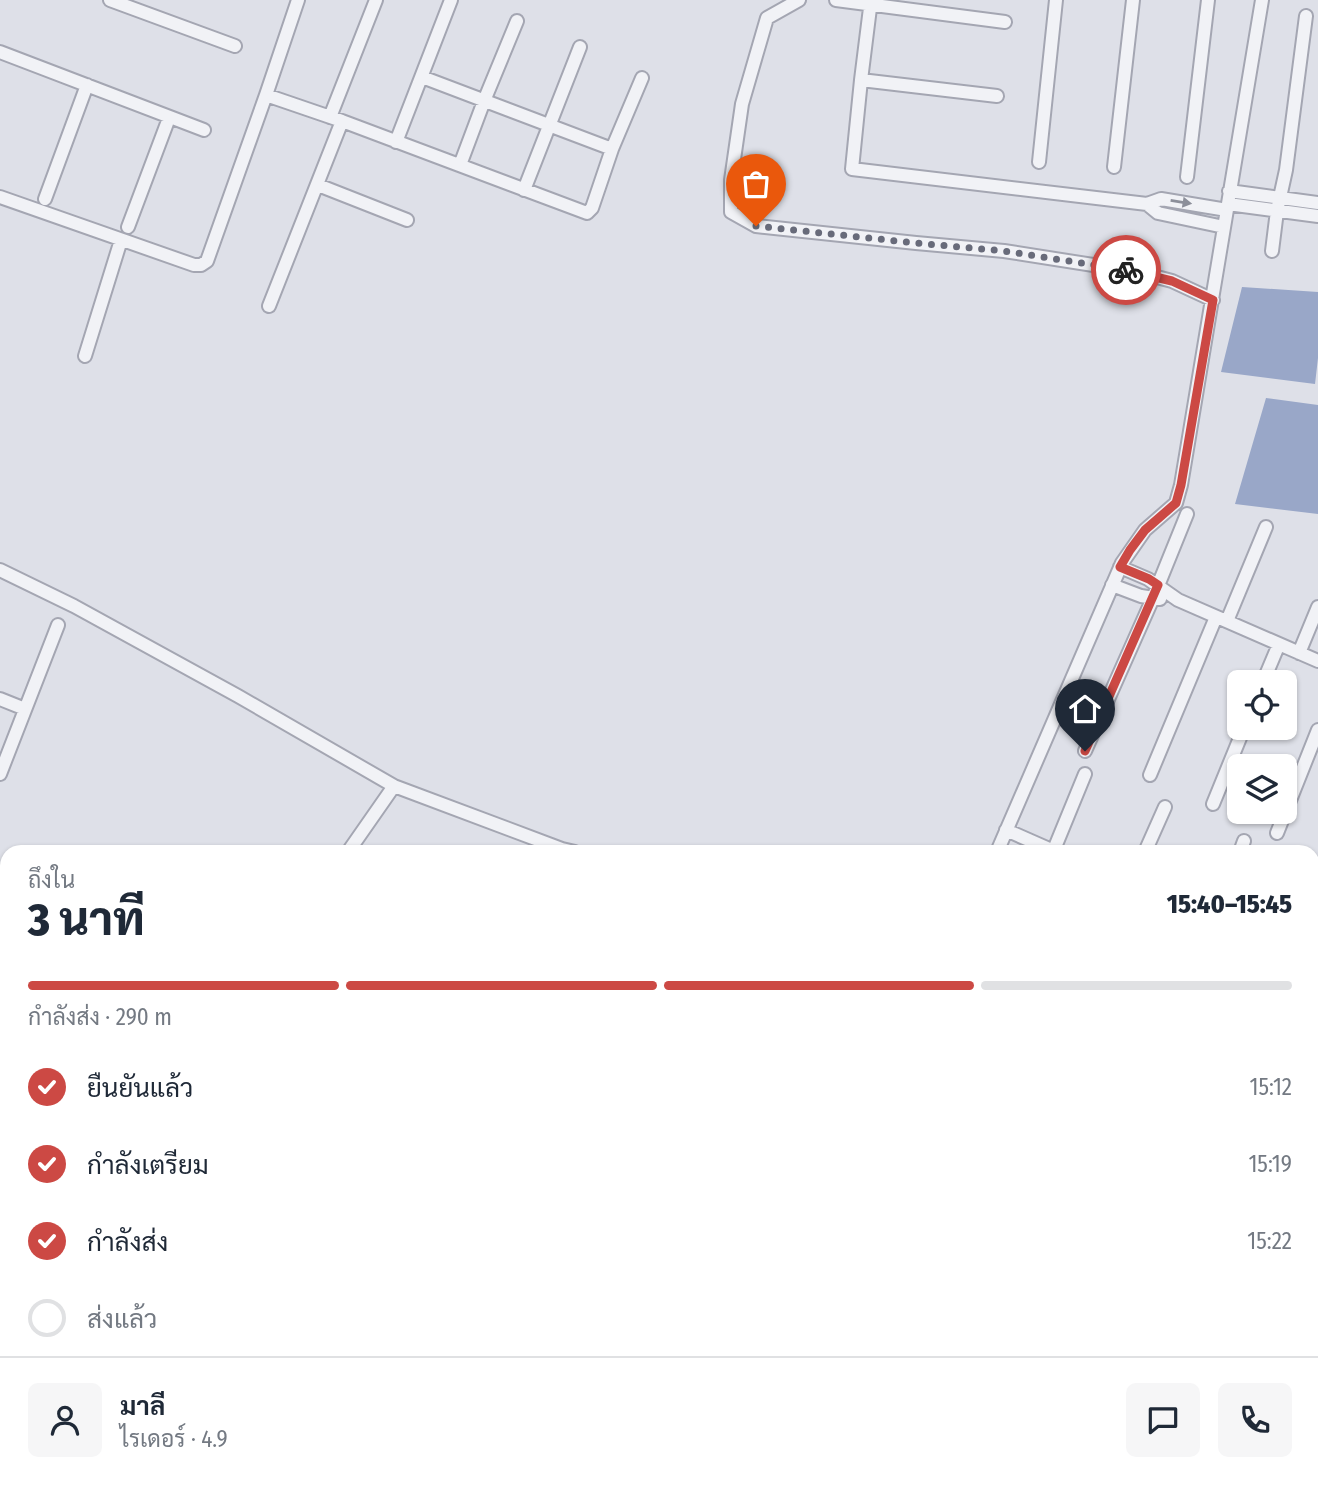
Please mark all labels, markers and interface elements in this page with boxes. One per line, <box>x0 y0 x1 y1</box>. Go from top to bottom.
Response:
pin <box>726 154 786 226</box>
icon: bag <box>737 165 775 203</box>
one-way arrow <box>1170 197 1192 208</box>
courier <box>1091 235 1161 305</box>
icon: bike <box>1107 251 1145 289</box>
map controls <box>1227 670 1297 824</box>
button: locate <box>1227 670 1297 740</box>
pin <box>1055 679 1115 751</box>
icon: home <box>1066 690 1104 728</box>
button: layers <box>1227 754 1297 824</box>
text: ถึงใน <box>28 866 75 894</box>
text: 15:40–15:45 <box>1167 889 1292 920</box>
text: 3 นาที <box>28 892 145 947</box>
text: กำลังส่ง · 290 m <box>28 1003 172 1031</box>
icon: check <box>28 1068 66 1106</box>
text: ยืนยันแล้ว <box>87 1073 193 1104</box>
text: 15:12 <box>1249 1073 1292 1101</box>
icon: check <box>28 1145 66 1183</box>
text: กำลังเตรียม <box>87 1150 209 1181</box>
text: 15:19 <box>1248 1150 1292 1178</box>
icon: check <box>28 1222 66 1260</box>
text: กำลังส่ง <box>87 1227 168 1258</box>
text: 15:22 <box>1247 1227 1292 1255</box>
text: ส่งแล้ว <box>87 1304 157 1335</box>
button: person <box>28 1383 102 1457</box>
button: chat <box>1126 1383 1200 1457</box>
button: phone <box>1218 1383 1292 1457</box>
text: มาลี <box>120 1391 165 1422</box>
text: ไรเดอร์ · 4.9 <box>120 1425 228 1453</box>

